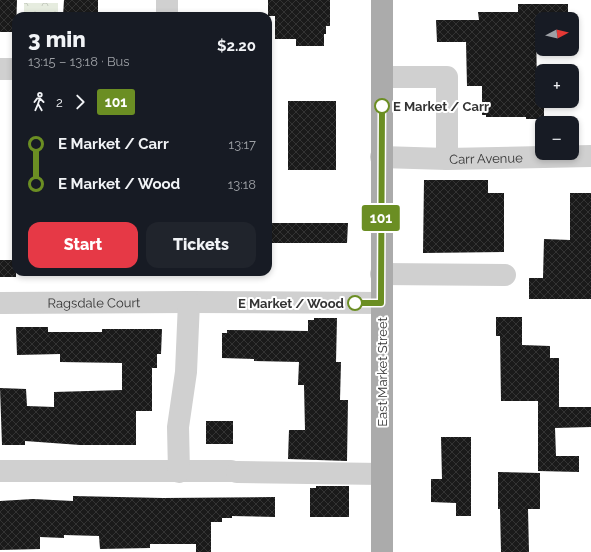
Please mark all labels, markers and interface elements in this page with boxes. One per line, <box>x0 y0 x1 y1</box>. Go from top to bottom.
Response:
north arrow <box>535 12 579 56</box>
map controls <box>535 12 579 160</box>
text: 3 min <box>28 26 86 52</box>
text: $2.20 <box>217 37 256 55</box>
text: 13:15 – 13:18 · Bus <box>28 54 130 69</box>
button: + <box>535 64 579 108</box>
icon: walk <box>28 91 50 113</box>
icon: forward <box>69 91 91 113</box>
text: 101 <box>105 94 127 110</box>
text: 2 <box>56 95 63 110</box>
marker: E Market / Carr <box>374 98 390 114</box>
place label: E Market / Carr <box>393 99 489 114</box>
button: − <box>535 116 579 160</box>
text: E Market / Carr <box>58 135 169 153</box>
text: 13:17 <box>229 137 256 152</box>
street label: Carr Avenue <box>449 150 523 166</box>
text: E Market / Wood <box>58 175 180 193</box>
text: 13:18 <box>228 177 256 192</box>
line badge: 101 <box>358 205 404 231</box>
text: 101 <box>370 210 392 226</box>
button: Start <box>28 222 138 268</box>
button: Tickets <box>146 222 256 268</box>
street label: Ragsdale Court <box>48 295 141 310</box>
marker: E Market / Wood <box>347 295 363 311</box>
place label: E Market / Wood <box>238 296 344 311</box>
street label: East Market Street <box>375 316 390 427</box>

